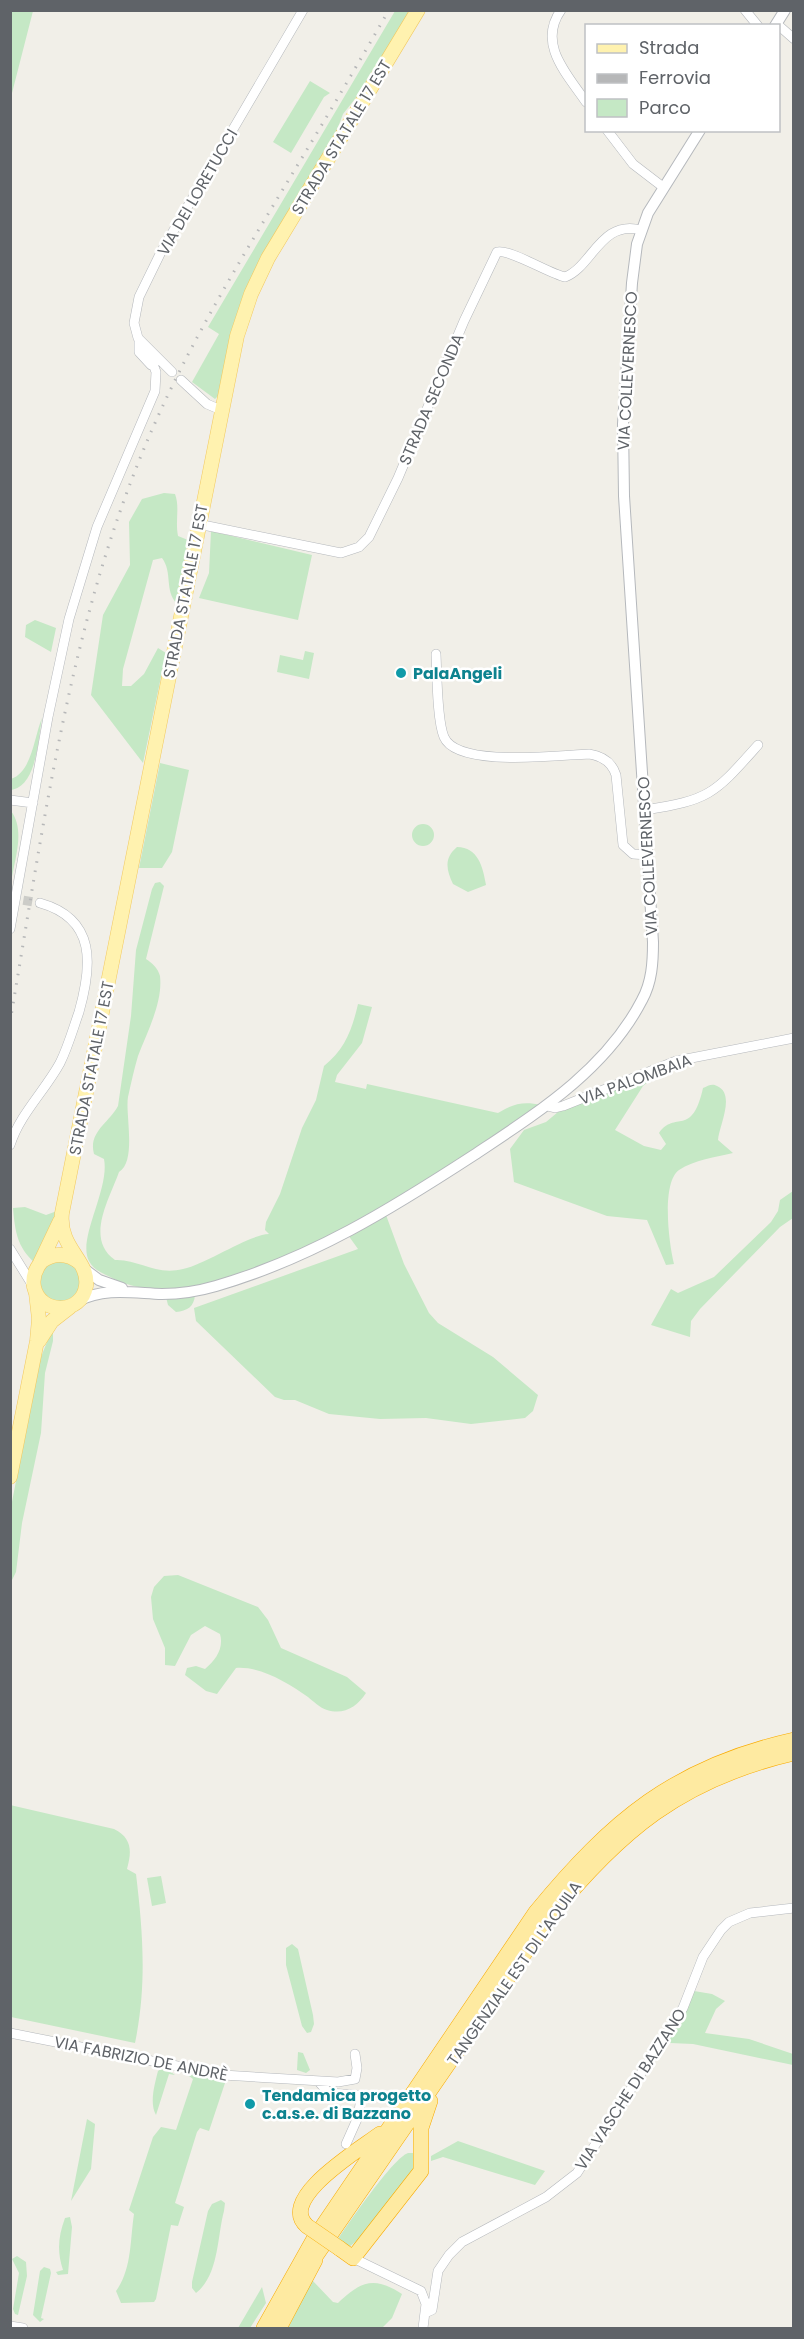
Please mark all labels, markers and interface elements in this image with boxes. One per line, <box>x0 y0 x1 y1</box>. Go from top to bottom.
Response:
legend <box>585 24 780 132</box>
text: Strada <box>639 35 699 60</box>
street label: STRADA STATALE 17 EST <box>286 55 397 219</box>
text: Ferrovia <box>639 65 711 90</box>
text: Parco <box>639 95 691 120</box>
street label: VIA DEI LORETUCCI <box>152 125 243 260</box>
street label: VIA COLLEVERNESCO <box>612 291 643 451</box>
street label: STRADA SECONDA <box>393 330 470 468</box>
street label: STRADA STATALE 17 EST <box>157 502 214 680</box>
place label: PalaAngeli <box>413 662 502 685</box>
marker: PalaAngeli <box>394 666 408 680</box>
street label: VIA COLLEVERNESCO <box>632 776 663 936</box>
street label: STRADA STATALE 17 EST <box>63 979 120 1157</box>
street label: VIA PALOMBAIA <box>576 1048 695 1111</box>
street label: TANGENZIALE EST DI L'AQUILA <box>442 1876 587 2070</box>
street label: VIA VASCHE DI BAZZANO <box>569 2004 691 2175</box>
street label: VIA FABRIZIO DE ANDRÈ <box>52 2030 230 2087</box>
place label: Tendamica progetto c.a.s.e. di Bazzano <box>262 2084 431 2125</box>
marker: Tendamica progetto c.a.s.e. di Bazzano <box>243 2097 257 2111</box>

